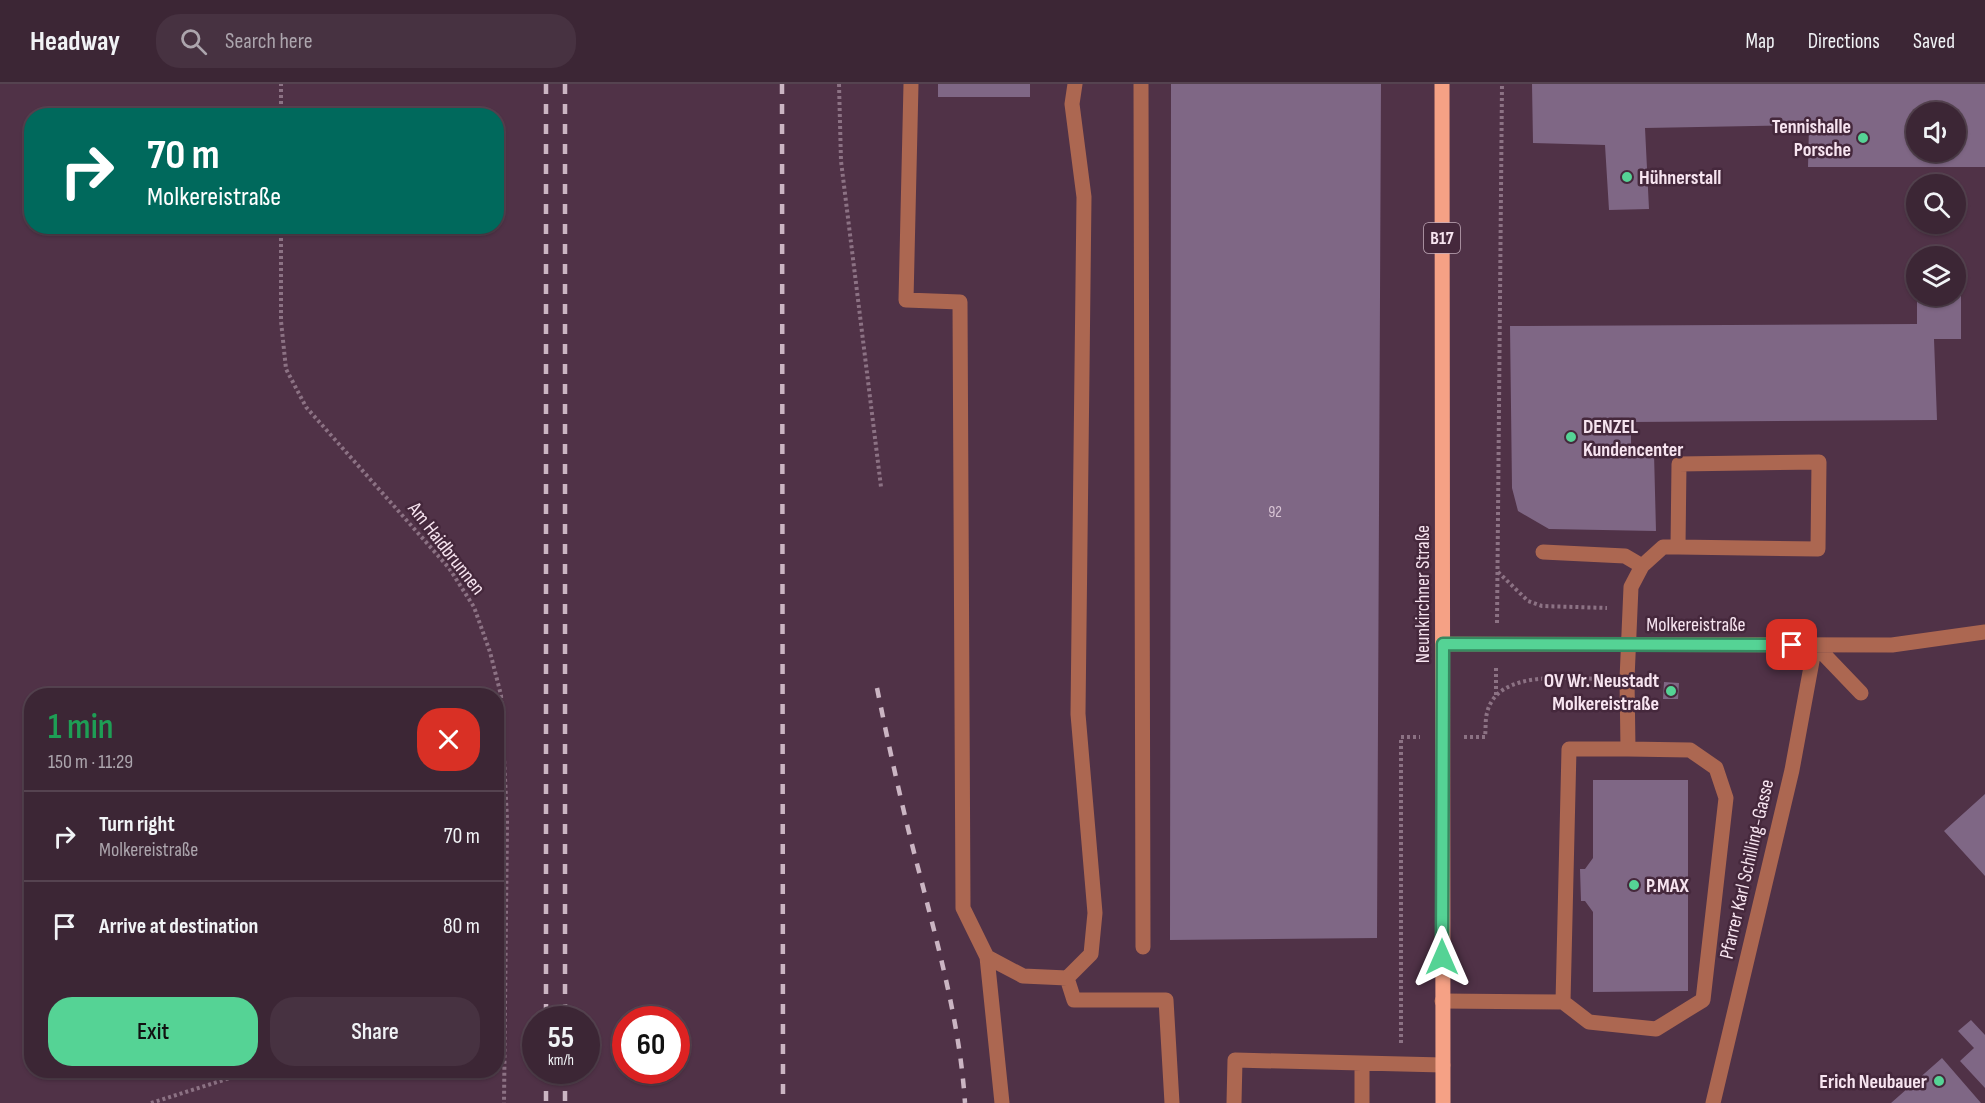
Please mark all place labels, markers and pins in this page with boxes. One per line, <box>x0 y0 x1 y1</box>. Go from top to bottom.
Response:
place label: Tennishalle Porsche <box>1772 115 1851 162</box>
marker: Tennishalle Porsche <box>1856 131 1870 145</box>
place label: Hühnerstall <box>1639 166 1721 190</box>
marker: Hühnerstall <box>1620 170 1634 184</box>
place label: DENZEL Kundencenter <box>1583 415 1684 462</box>
marker: DENZEL Kundencenter <box>1564 430 1578 444</box>
pin <box>1766 619 1817 670</box>
place label: OV Wr. Neustadt Molkereistraße <box>1544 669 1659 716</box>
marker: OV Wr. Neustadt Molkereistraße <box>1664 684 1678 698</box>
place label: P.MAX <box>1646 874 1689 898</box>
marker: P.MAX <box>1627 878 1641 892</box>
place label: Erich Neubauer <box>1819 1070 1927 1094</box>
marker: Erich Neubauer <box>1932 1074 1946 1088</box>

